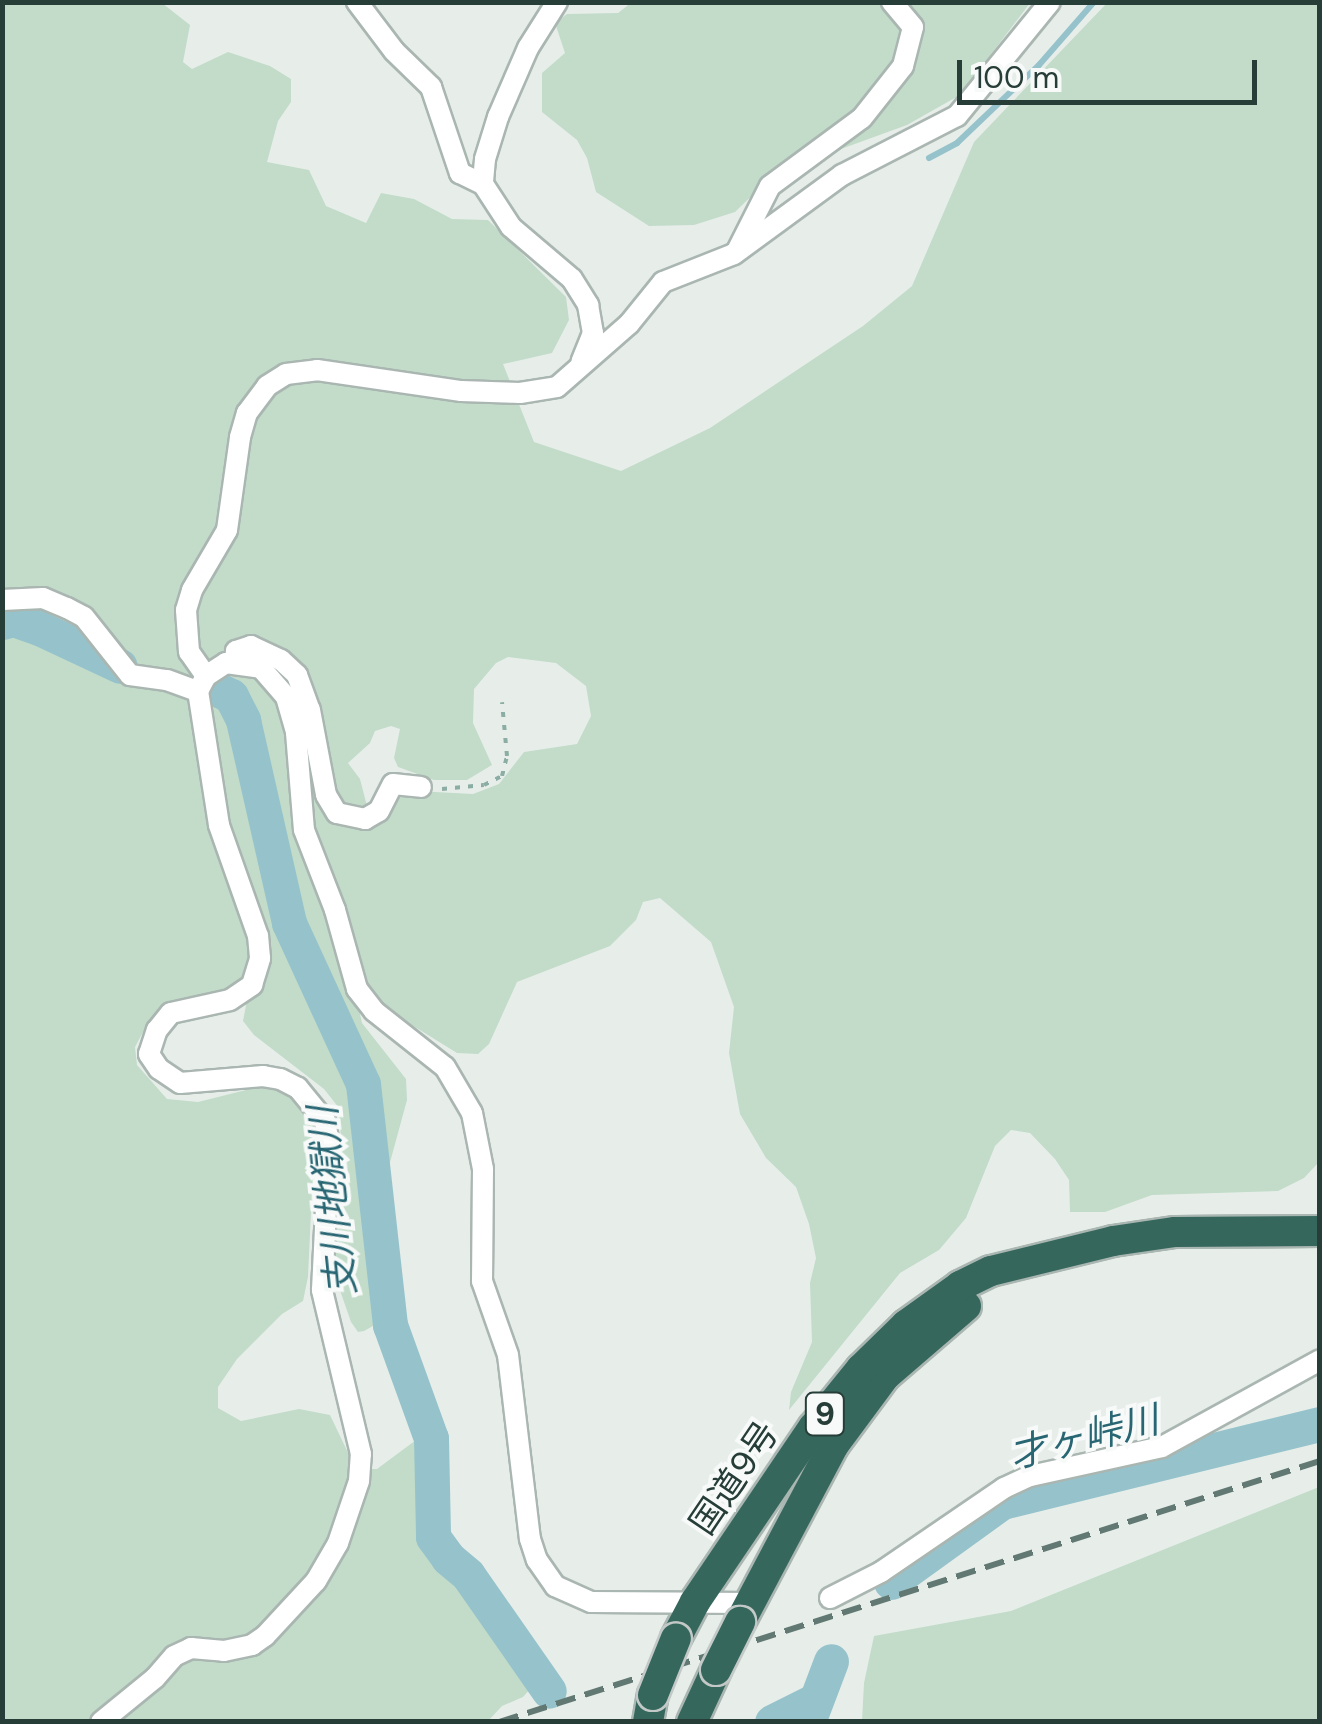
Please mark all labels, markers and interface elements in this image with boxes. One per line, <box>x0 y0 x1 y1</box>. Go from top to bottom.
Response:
scale bar <box>962 40 1262 102</box>
text: 100 m <box>974 58 1059 97</box>
water label: 支川地獄川 <box>300 1104 366 1298</box>
road number: 9 <box>802 1387 848 1441</box>
water label: 才ヶ峠川 <box>1005 1397 1163 1479</box>
street label: 国道9号 <box>681 1414 787 1542</box>

